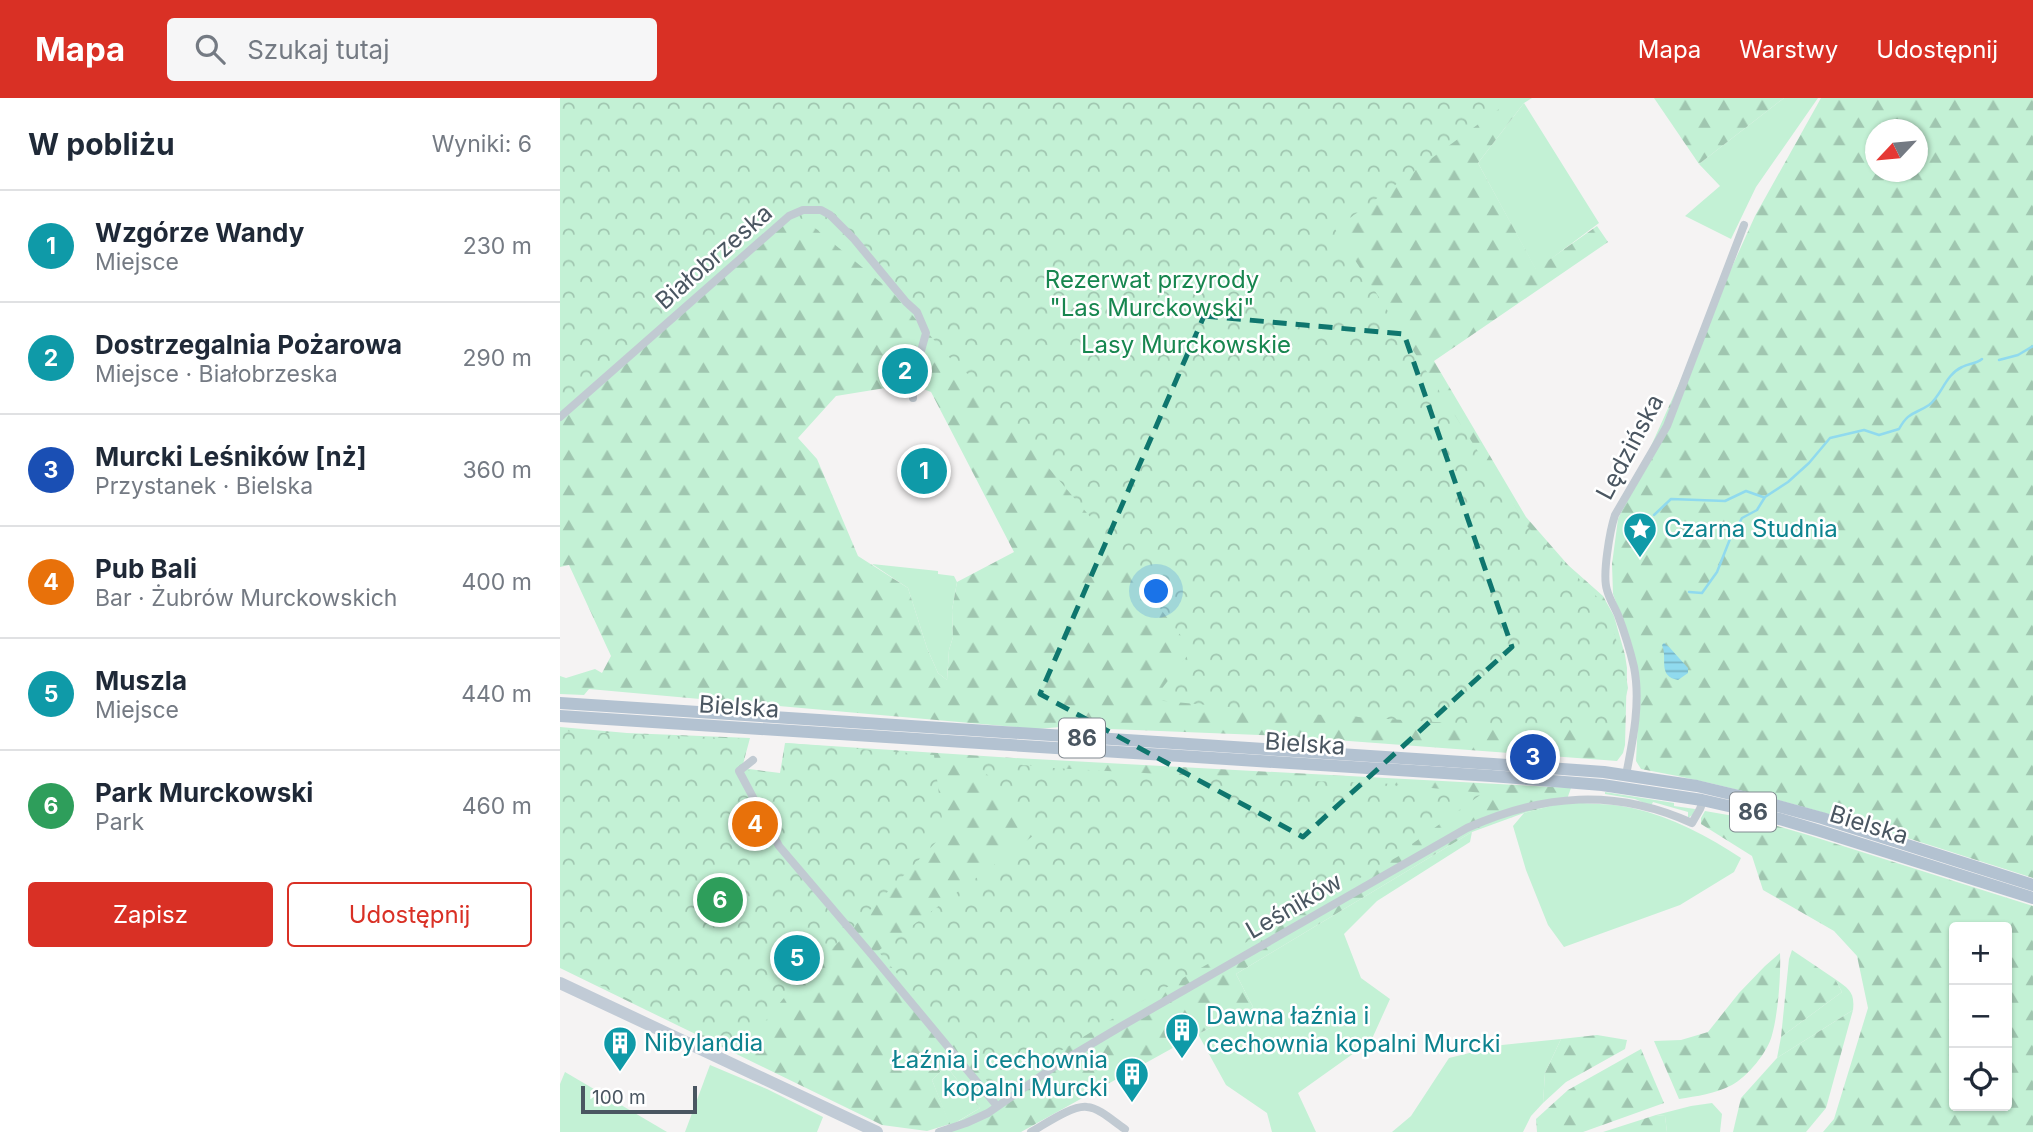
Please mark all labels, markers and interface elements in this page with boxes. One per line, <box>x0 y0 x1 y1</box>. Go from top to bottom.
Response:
search box <box>167 18 657 81</box>
text: Mapa <box>35 29 125 69</box>
icon: search <box>191 30 229 68</box>
text: Szukaj tutaj <box>247 34 390 65</box>
text: Mapa <box>1638 35 1701 64</box>
text: Warstwy <box>1739 35 1838 64</box>
text: Udostępnij <box>1876 35 1998 64</box>
north arrow <box>1865 119 1928 182</box>
text: W pobliżu <box>28 126 175 162</box>
text: Wyniki: 6 <box>432 130 532 158</box>
street label: Białobrzeska <box>649 198 778 315</box>
text: Wzgórze Wandy <box>95 217 304 248</box>
text: 1 <box>46 232 56 260</box>
text: 230 m <box>463 232 532 260</box>
text: Miejsce <box>95 248 179 276</box>
park label: Rezerwat przyrody "Las Murckowski" <box>1045 265 1259 322</box>
text: Dostrzegalnia Pożarowa <box>95 329 402 360</box>
park label: Lasy Murckowskie <box>1081 330 1291 359</box>
text: 2 <box>44 344 58 372</box>
text: 290 m <box>463 344 532 372</box>
pin: 2 <box>882 345 928 397</box>
text: Miejsce · Białobrzeska <box>95 360 338 388</box>
street label: Lędzińska <box>1590 389 1669 504</box>
text: Murcki Leśników [nż] <box>95 441 366 472</box>
pin: 1 <box>901 445 947 497</box>
text: 3 <box>44 456 58 484</box>
text: 360 m <box>462 456 532 484</box>
text: Przystanek · Bielska <box>95 472 313 500</box>
place icon: Czarna Studnia <box>1621 510 1659 559</box>
place label: Czarna Studnia <box>1664 514 1838 543</box>
text: Pub Bali <box>95 553 197 584</box>
text: 4 <box>43 568 59 596</box>
text: 400 m <box>462 568 532 596</box>
your location <box>1139 574 1173 608</box>
text: Bar · Żubrów Murckowskich <box>95 584 397 612</box>
text: Muszla <box>95 665 187 696</box>
text: 5 <box>44 680 58 708</box>
text: 440 m <box>461 680 532 708</box>
street label: Bielska <box>698 689 780 724</box>
text: Miejsce <box>95 696 179 724</box>
road number: 86 <box>1059 718 1105 758</box>
street label: Bielska <box>1264 726 1346 761</box>
pin: 3 <box>1510 731 1556 783</box>
text: Park Murckowski <box>95 777 313 808</box>
text: 6 <box>44 792 58 820</box>
text: 460 m <box>462 792 532 820</box>
road number: 86 <box>1730 792 1776 832</box>
pin: 4 <box>732 798 778 850</box>
street label: Bielska <box>1826 799 1912 850</box>
text: Park <box>95 808 144 836</box>
street label: Leśników <box>1240 866 1347 945</box>
pin: 6 <box>697 874 743 926</box>
button: Zapisz <box>28 882 273 947</box>
button: Udostępnij <box>287 882 532 947</box>
map controls <box>1949 922 2012 1111</box>
button: + <box>1949 922 2012 985</box>
pin: 5 <box>774 932 820 984</box>
button: − <box>1949 985 2012 1048</box>
place label: Dawna łaźnia i cechownia kopalni Murcki <box>1206 1001 1501 1058</box>
building icon: Dawna łaźnia i cechownia kopalni Murcki <box>1163 1011 1201 1060</box>
building icon: Nibylandia <box>601 1024 639 1073</box>
place label: Nibylandia <box>644 1028 763 1057</box>
place label: Łaźnia i cechownia kopalni Murcki <box>892 1045 1108 1102</box>
button: locate <box>1949 1048 2012 1111</box>
building icon: Łaźnia i cechownia kopalni Murcki <box>1113 1055 1151 1104</box>
scale bar <box>581 1083 696 1115</box>
text: 100 m <box>592 1086 646 1109</box>

